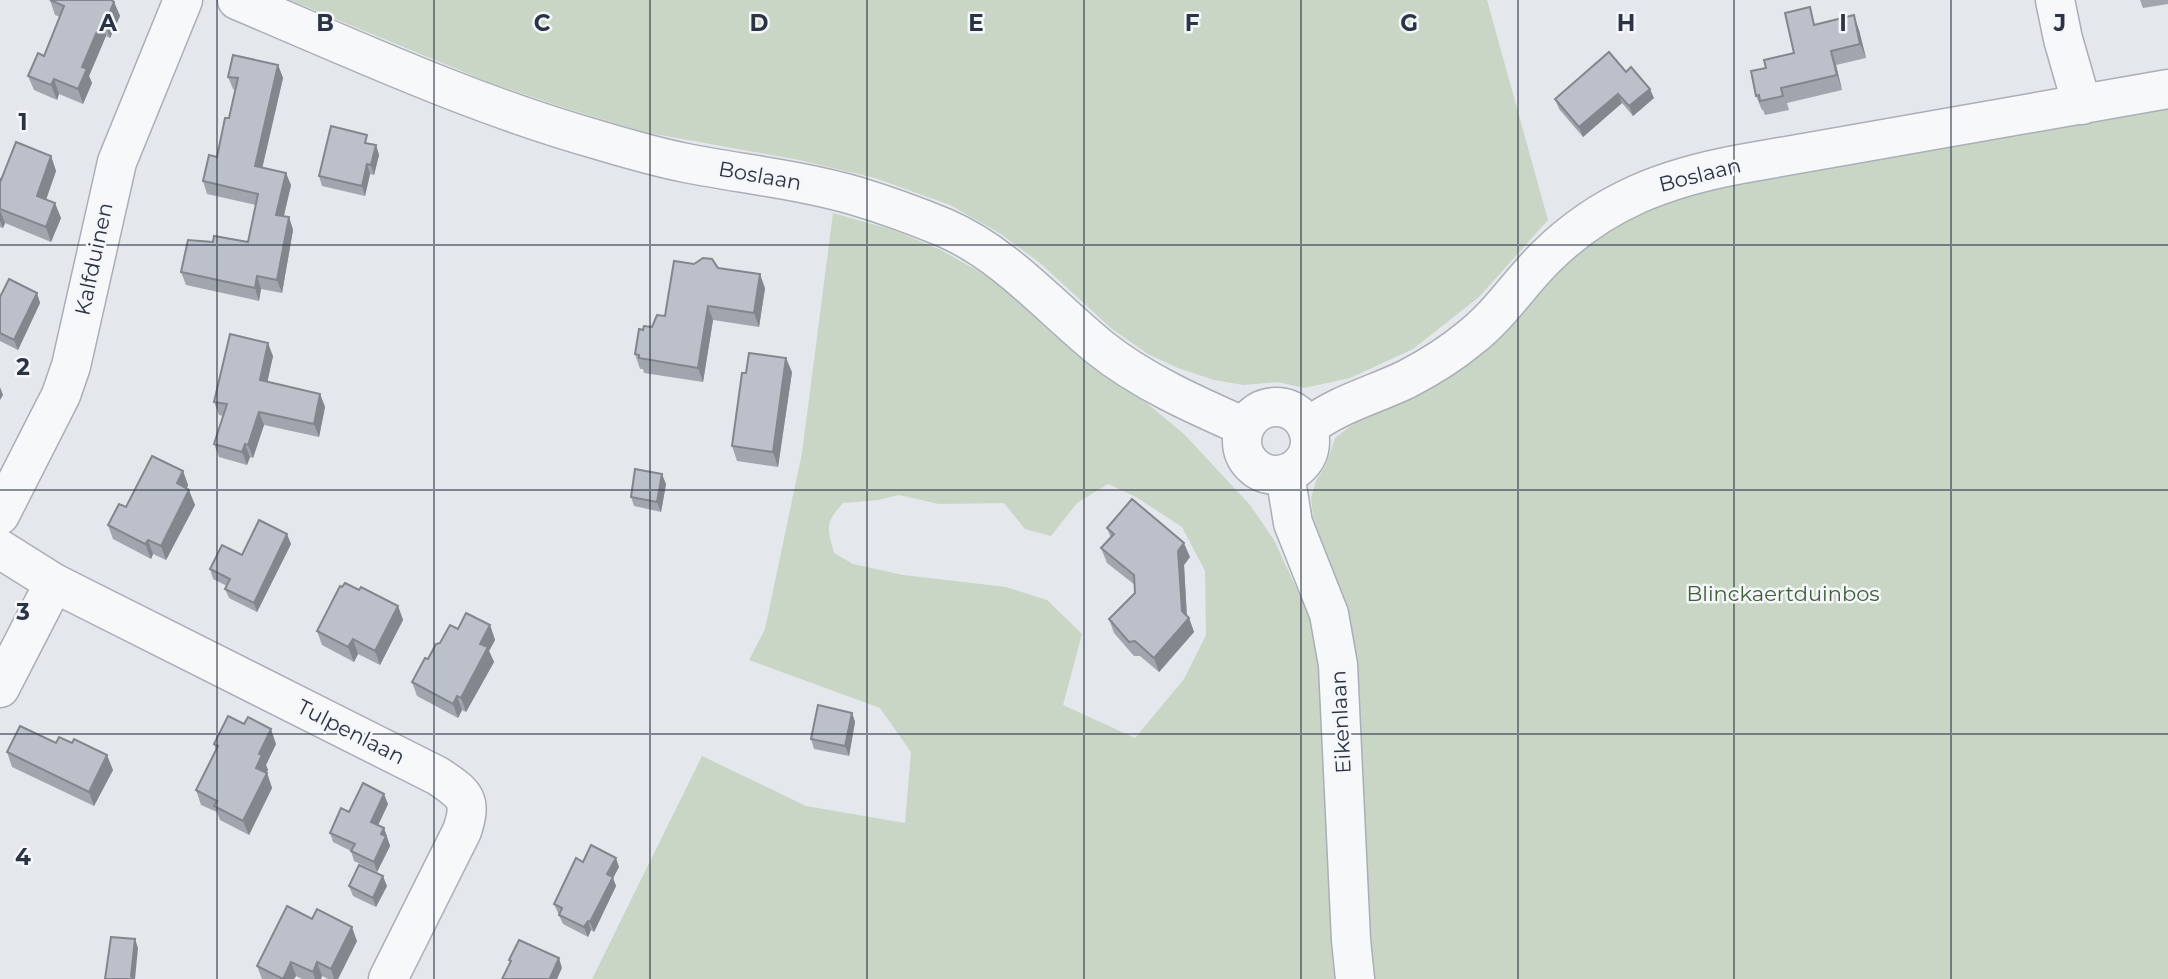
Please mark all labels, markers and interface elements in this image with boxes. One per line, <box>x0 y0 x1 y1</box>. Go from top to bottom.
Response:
text: A <box>98 9 117 37</box>
text: B <box>316 9 334 37</box>
text: C <box>534 9 551 37</box>
text: D <box>750 9 769 37</box>
text: E <box>968 9 984 37</box>
text: F <box>1185 9 1200 37</box>
text: G <box>1400 9 1418 37</box>
text: H <box>1617 9 1635 37</box>
text: I <box>1839 9 1847 37</box>
text: J <box>2053 9 2066 37</box>
text: 1 <box>18 108 28 136</box>
street label: Boslaan <box>1656 152 1744 197</box>
street label: Boslaan <box>717 156 804 195</box>
street label: Kalfduinen <box>69 200 118 318</box>
text: 2 <box>16 353 30 381</box>
park label: Blinckaertduinbos <box>1686 581 1880 606</box>
text: 3 <box>15 598 30 626</box>
street label: Eikenlaan <box>1325 670 1356 774</box>
street label: Tulpenlaan <box>293 694 409 769</box>
text: 4 <box>15 843 31 871</box>

